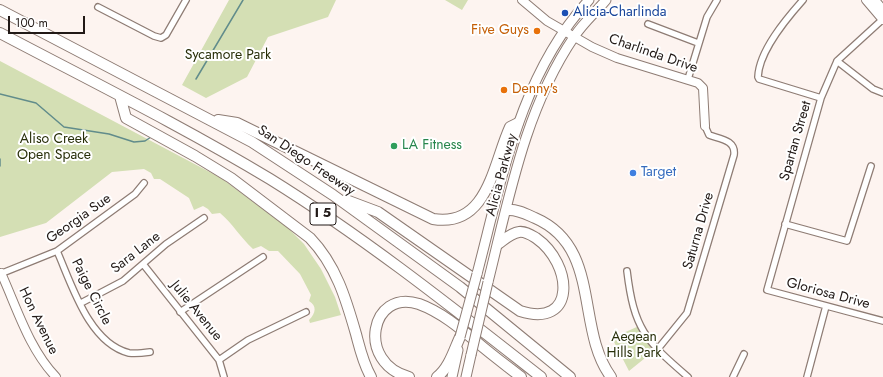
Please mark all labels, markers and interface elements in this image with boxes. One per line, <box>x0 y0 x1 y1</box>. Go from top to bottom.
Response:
place label: Alicia-Charlinda <box>573 5 667 21</box>
scale bar <box>10 8 87 34</box>
marker: Alicia-Charlinda <box>560 8 570 18</box>
text: 100 m <box>15 14 48 32</box>
place label: Five Guys <box>471 23 529 39</box>
marker: Five Guys <box>532 26 542 36</box>
street label: Charlinda Drive <box>606 31 700 77</box>
park label: Sycamore Park <box>185 48 271 64</box>
place label: Denny's <box>512 82 558 98</box>
marker: Denny's <box>499 85 509 95</box>
street label: Spartan Street <box>777 99 815 183</box>
street label: San Diego Freeway <box>254 122 358 200</box>
park label: Aliso Creek Open Space <box>17 132 91 164</box>
street label: Alicia Parkway <box>483 132 521 218</box>
place label: LA Fitness <box>402 138 462 154</box>
marker: LA Fitness <box>389 141 399 151</box>
place label: Target <box>641 165 676 181</box>
marker: Target <box>628 168 638 178</box>
street label: Georgia Sue <box>43 191 115 247</box>
street label: Saturna Drive <box>680 191 718 271</box>
road number: I 5 <box>310 203 336 225</box>
street label: Sara Lane <box>108 229 164 277</box>
street label: Paige Circle <box>67 256 115 328</box>
street label: Gloriosa Drive <box>785 275 871 313</box>
street label: Julie Avenue <box>167 278 225 344</box>
street label: Hon Avenue <box>14 285 62 357</box>
park label: Aegean Hills Park <box>607 330 661 362</box>

